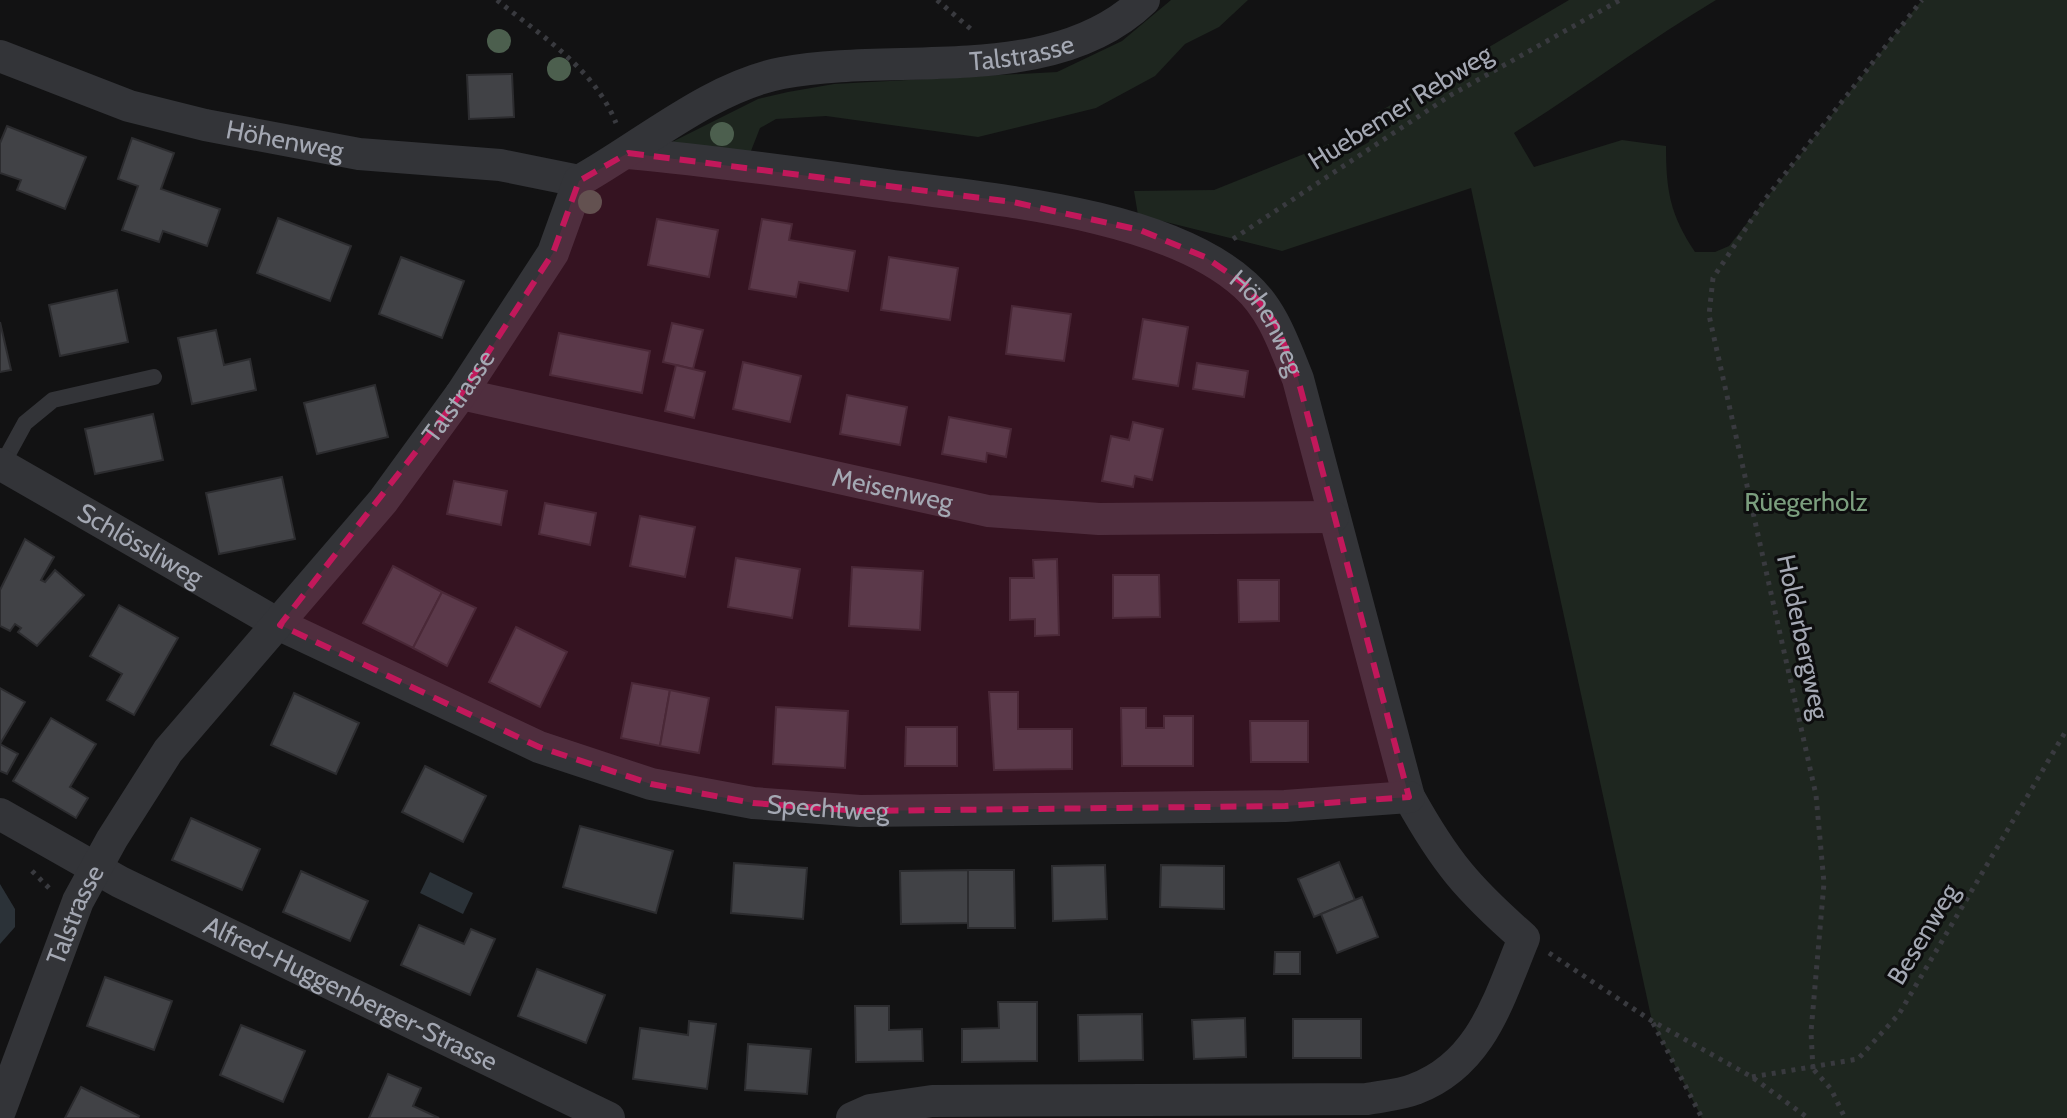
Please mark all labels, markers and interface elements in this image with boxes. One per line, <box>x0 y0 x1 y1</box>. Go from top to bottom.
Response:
street label: Talstrasse <box>968 28 1078 77</box>
street label: Huebemer Rebweg <box>1302 37 1499 176</box>
street label: Höhenweg <box>223 113 347 167</box>
street label: Höhenweg <box>1223 263 1311 381</box>
street label: Talstrasse <box>415 344 502 449</box>
street label: Meisenweg <box>829 461 957 519</box>
park label: Rüegerholz <box>1744 486 1868 518</box>
street label: Schlössliweg <box>72 496 210 594</box>
street label: Holderbergweg <box>1770 552 1836 724</box>
street label: Spechtweg <box>766 788 890 827</box>
street label: Talstrasse <box>40 859 111 969</box>
street label: Besenweg <box>1880 877 1966 990</box>
street label: Alfred-Huggenberger-Strasse <box>199 909 503 1078</box>

